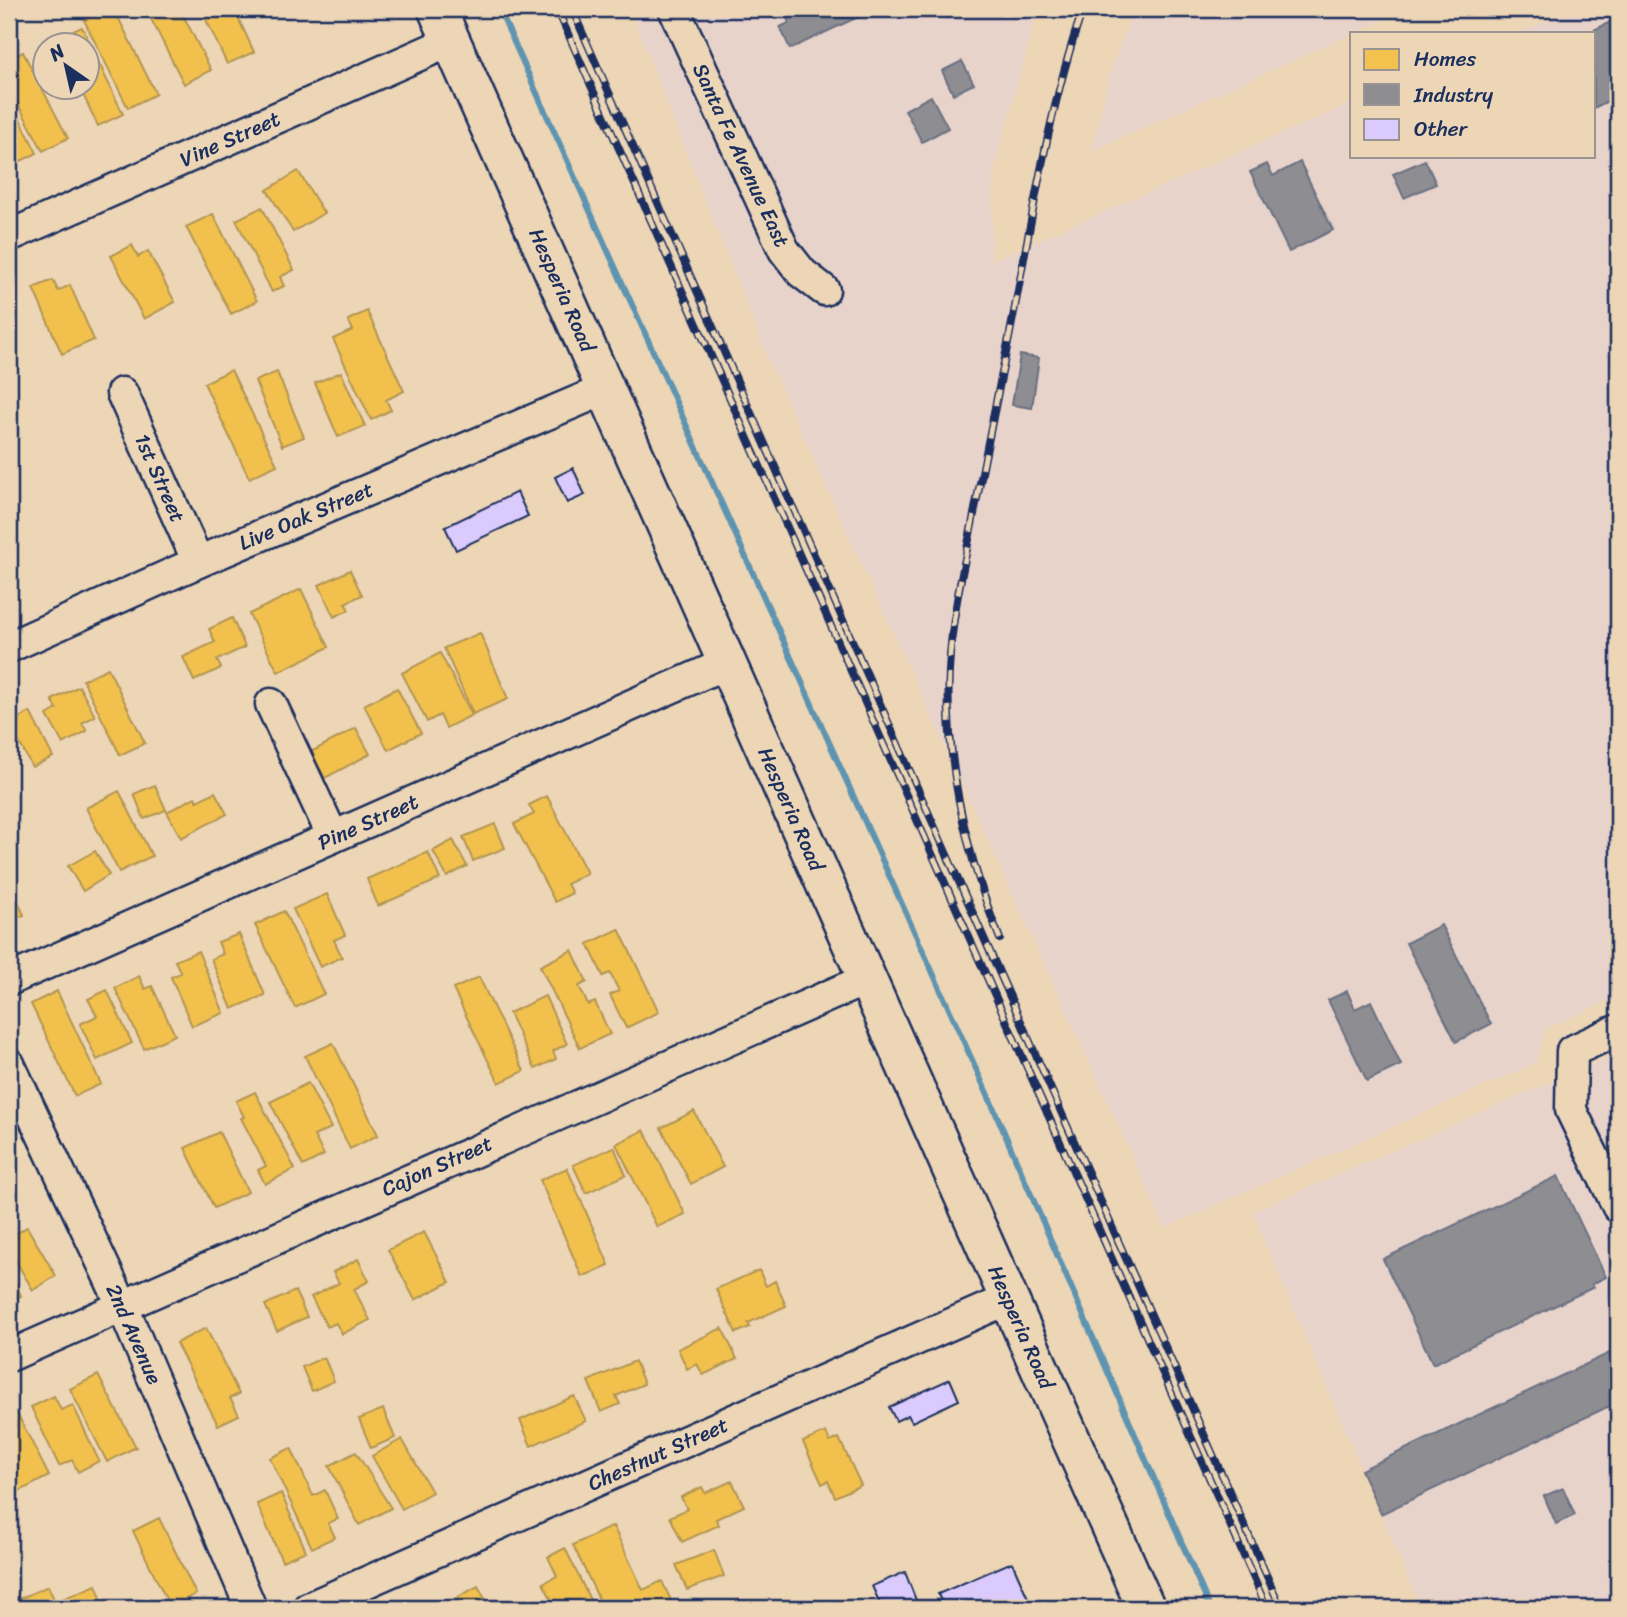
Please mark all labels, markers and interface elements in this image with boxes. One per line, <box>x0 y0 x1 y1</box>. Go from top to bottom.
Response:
north arrow <box>32 32 102 102</box>
legend <box>1350 32 1596 158</box>
text: N <box>41 34 72 70</box>
text: Homes <box>1414 40 1476 78</box>
street label: Santa Fe Avenue East <box>682 56 800 254</box>
text: Industry <box>1413 76 1493 114</box>
street label: Vine Street <box>173 100 287 178</box>
text: Other <box>1414 110 1469 148</box>
street label: Hesperia Road <box>518 222 607 360</box>
street label: 1st Street <box>123 427 197 529</box>
street label: Live Oak Street <box>233 471 379 561</box>
street label: Hesperia Road <box>747 741 836 879</box>
street label: Pine Street <box>311 783 425 861</box>
street label: Cajon Street <box>375 1125 499 1207</box>
street label: Hesperia Road <box>977 1259 1066 1397</box>
street label: 2nd Avenue <box>95 1277 173 1391</box>
street label: Chestnut Street <box>581 1406 735 1502</box>

